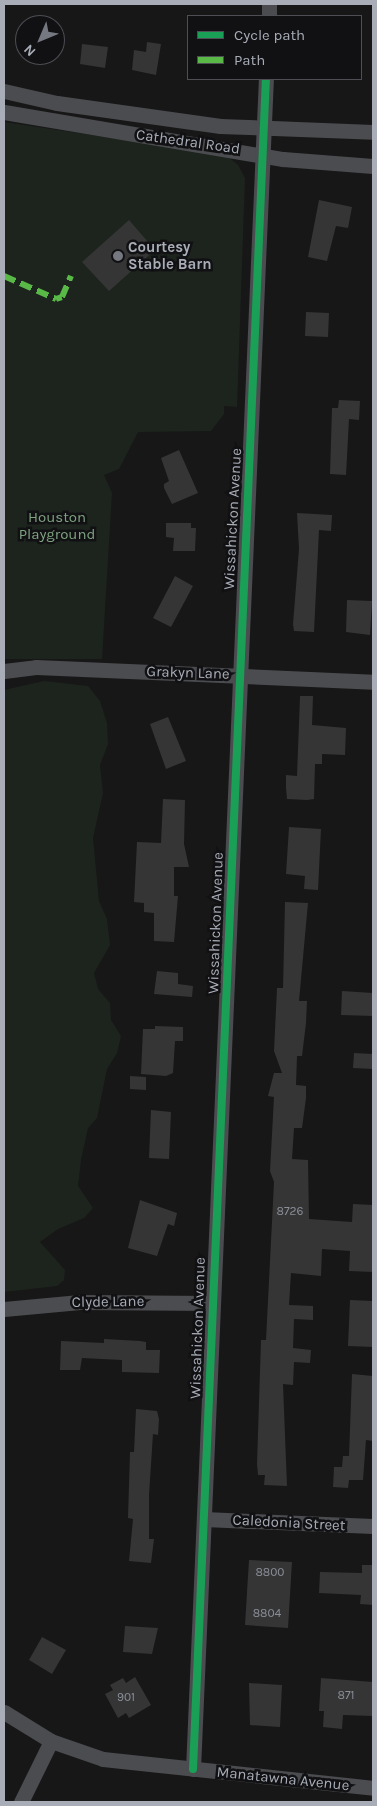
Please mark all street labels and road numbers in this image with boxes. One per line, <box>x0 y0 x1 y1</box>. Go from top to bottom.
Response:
street label: Cathedral Road <box>135 126 241 158</box>
street label: Wissahickon Avenue <box>220 448 246 590</box>
street label: Grakyn Lane <box>146 663 230 683</box>
street label: Wissahickon Avenue <box>205 852 227 994</box>
street label: Wissahickon Avenue <box>187 1257 209 1399</box>
street label: Clyde Lane <box>72 1292 144 1312</box>
street label: Caledonia Street <box>232 1511 346 1535</box>
street label: Manatawna Avenue <box>216 1763 350 1795</box>

